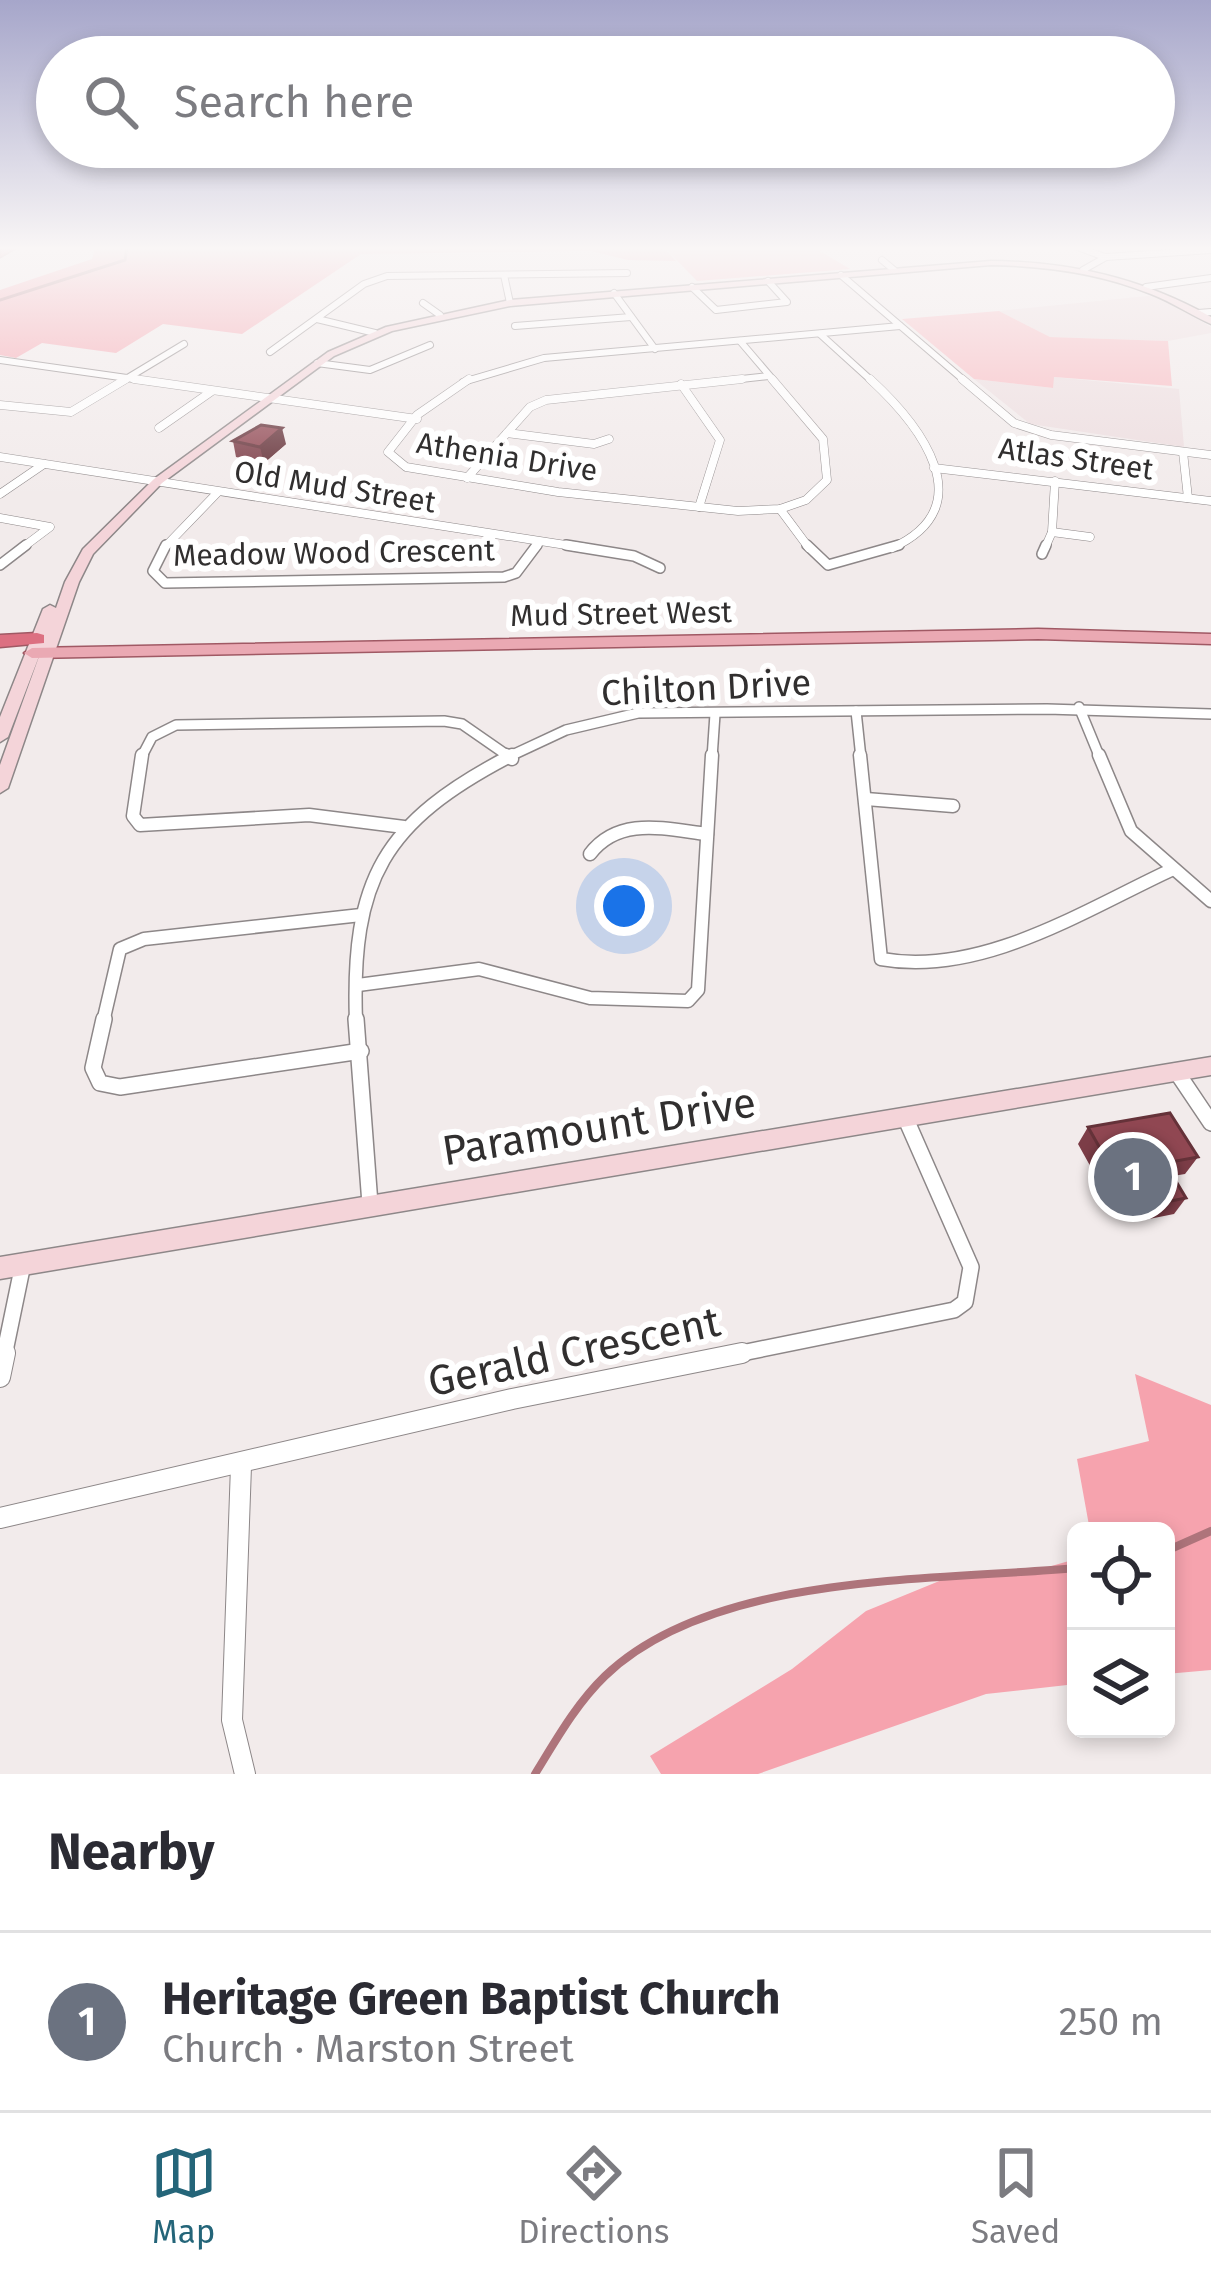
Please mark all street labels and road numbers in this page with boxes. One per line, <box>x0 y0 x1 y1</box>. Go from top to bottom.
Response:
street label: Athenia Drive <box>414 425 600 489</box>
street label: Atlas Street <box>996 430 1156 488</box>
street label: Old Mud Street <box>232 453 438 521</box>
street label: Meadow Wood Crescent <box>173 532 495 574</box>
street label: Mud Street West <box>510 594 732 634</box>
street label: Chilton Drive <box>600 661 812 715</box>
street label: Paramount Drive <box>439 1078 759 1176</box>
street label: Gerald Crescent <box>423 1296 725 1407</box>

